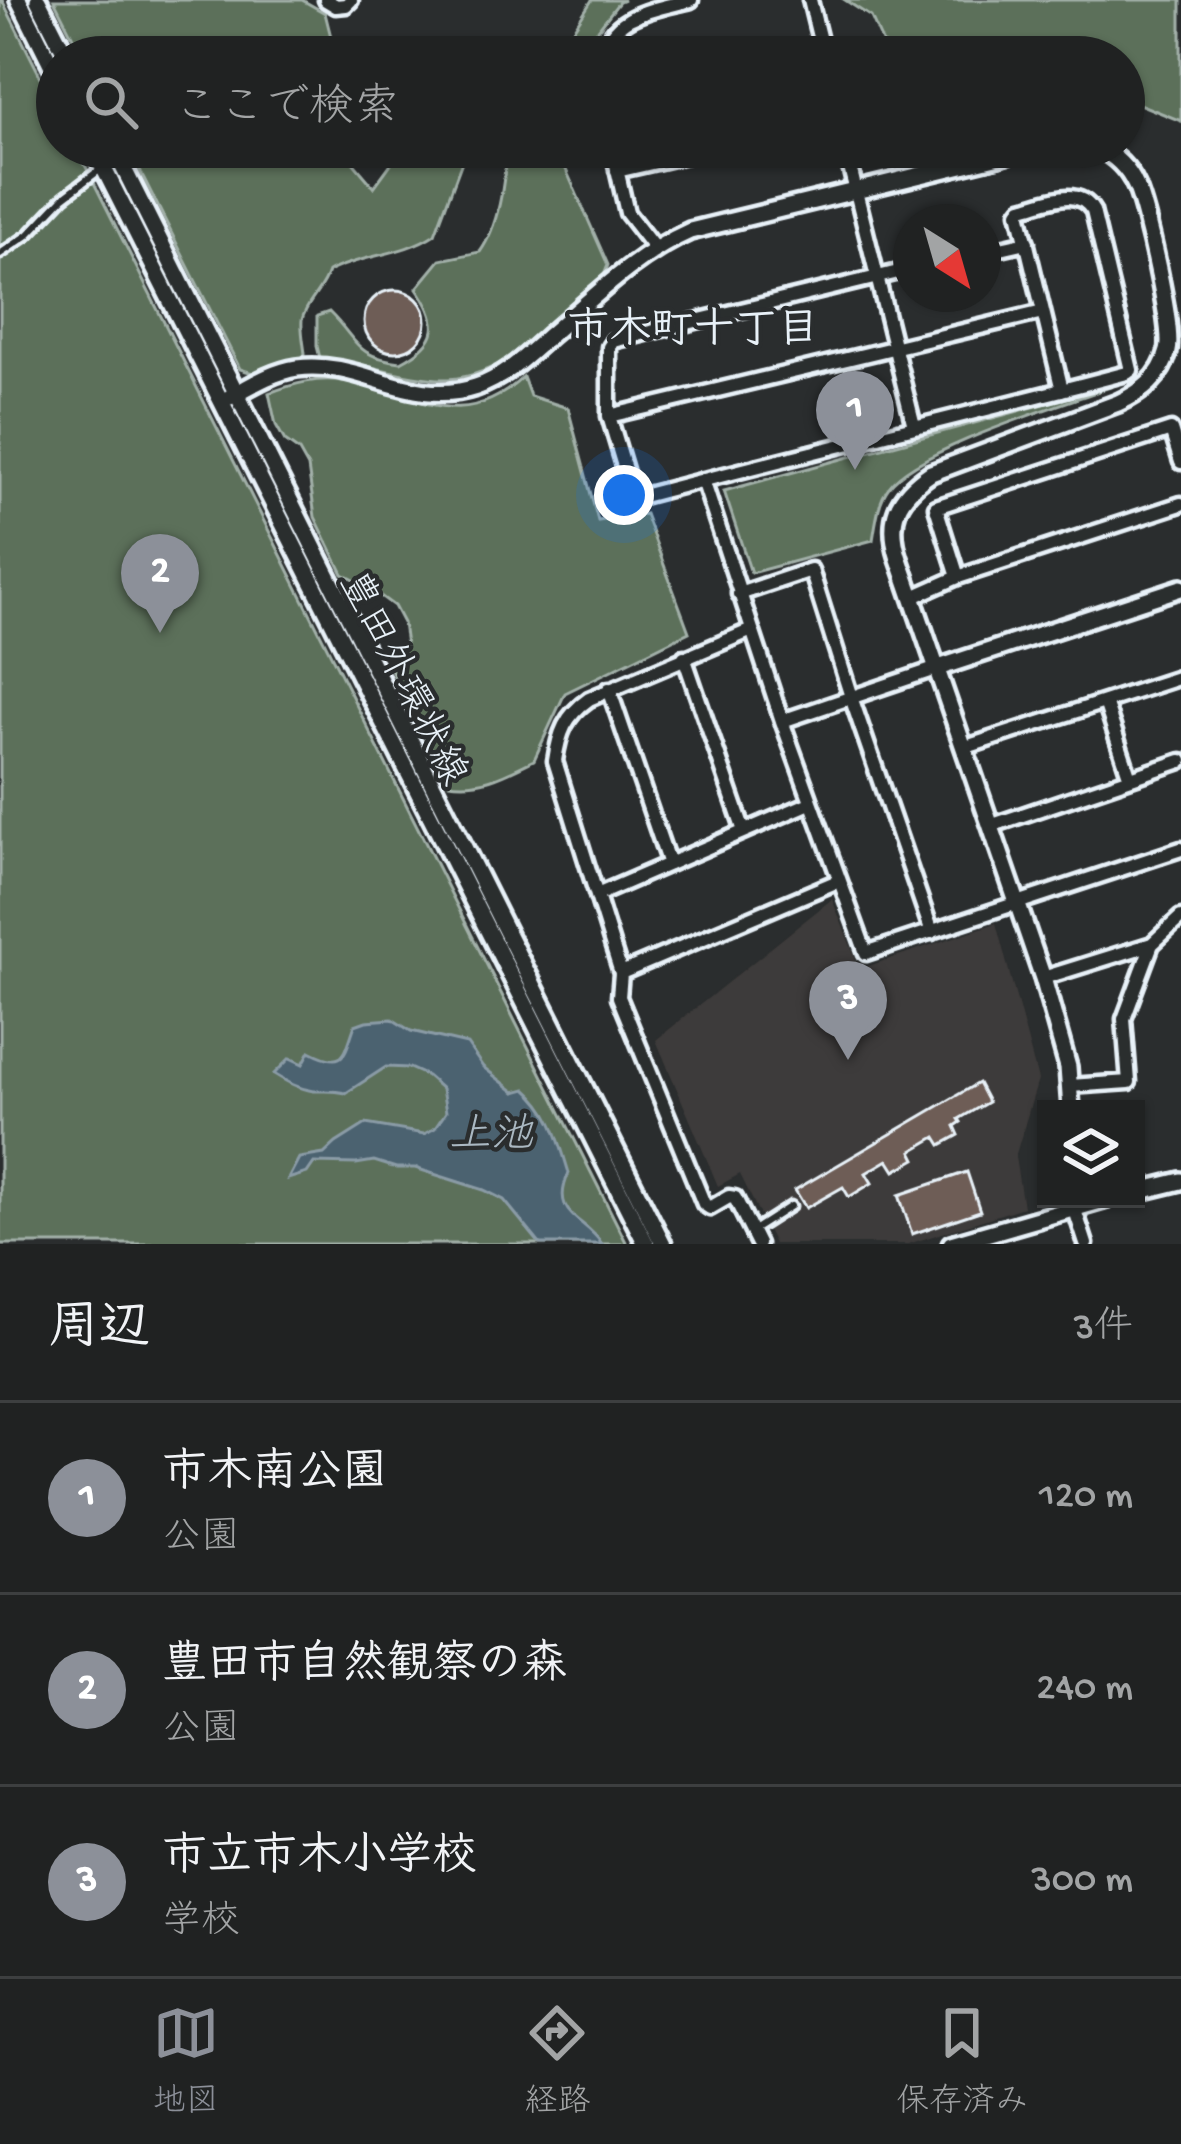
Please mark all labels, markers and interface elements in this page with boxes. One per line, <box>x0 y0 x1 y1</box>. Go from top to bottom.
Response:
search box <box>36 36 1145 168</box>
icon: search <box>78 69 144 135</box>
text: ここで検索 <box>174 84 399 137</box>
north arrow <box>893 204 1001 312</box>
district label: 市木町十丁目 <box>567 306 819 358</box>
pin: 1 <box>816 371 894 470</box>
your location <box>594 465 654 525</box>
pin: 2 <box>121 534 199 633</box>
street label: 豊田外環状線 <box>326 564 475 795</box>
pin: 3 <box>809 961 887 1060</box>
map controls <box>1037 1100 1145 1208</box>
button: layers <box>1037 1100 1145 1208</box>
water label: 上池 <box>449 1113 534 1163</box>
text: 周辺 <box>48 1302 150 1362</box>
text: 3件 <box>1074 1307 1133 1353</box>
text: 市木南公園 <box>162 1449 387 1502</box>
text: 1 <box>79 1475 95 1521</box>
text: 120 m <box>1039 1475 1133 1521</box>
text: 公園 <box>162 1517 240 1563</box>
text: 豊田市自然観察の森 <box>162 1641 567 1694</box>
text: 2 <box>77 1667 97 1713</box>
text: 240 m <box>1036 1667 1133 1713</box>
text: 公園 <box>162 1709 240 1755</box>
text: 市立市木小学校 <box>162 1833 477 1886</box>
text: 3 <box>77 1859 97 1905</box>
text: 300 m <box>1032 1859 1133 1905</box>
text: 学校 <box>162 1901 240 1947</box>
tab: 地図 <box>153 2000 219 2123</box>
tab: 経路 <box>524 2000 590 2123</box>
tab: 保存済み <box>896 2000 1028 2123</box>

